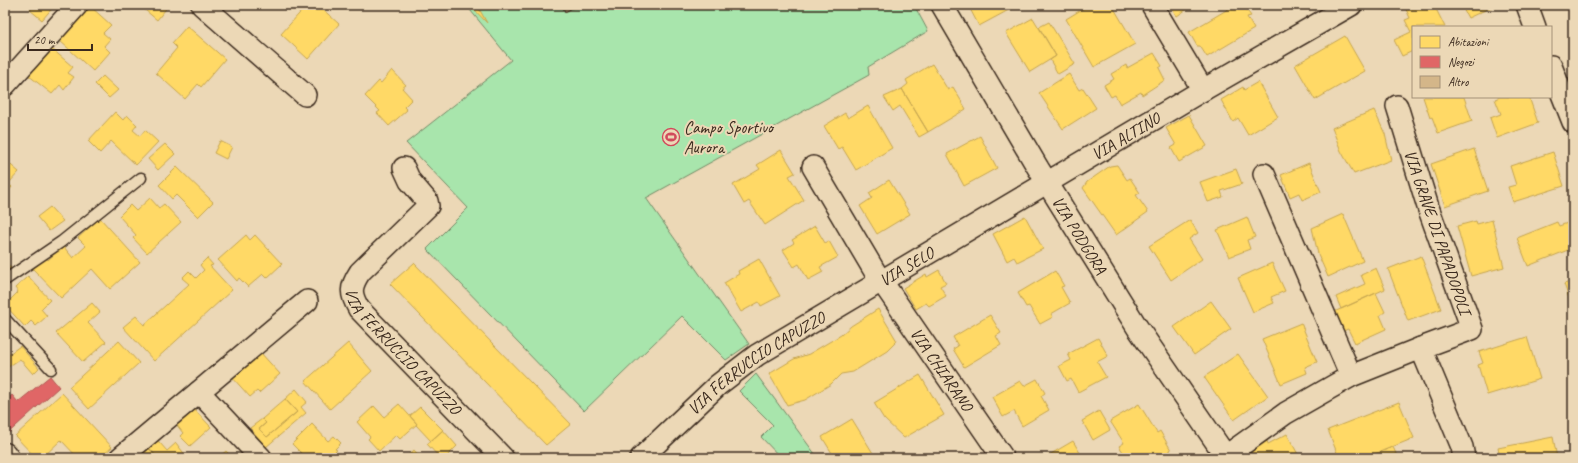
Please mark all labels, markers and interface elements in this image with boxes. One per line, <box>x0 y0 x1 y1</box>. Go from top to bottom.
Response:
scale bar <box>28 26 92 52</box>
legend <box>1412 26 1552 98</box>
text: 20 m <box>34 32 56 48</box>
text: Abitazioni <box>1448 34 1490 50</box>
text: Negozi <box>1448 54 1475 70</box>
text: Altro <box>1448 74 1469 90</box>
street label: VIA ALTINO <box>1088 107 1165 165</box>
place label: Campo Sportivo Aurora <box>684 117 775 158</box>
sports icon: Campo Sportivo Aurora <box>661 127 681 147</box>
street label: VIA GRAVE DI PAPADOPOLI <box>1400 147 1477 321</box>
street label: VIA PODGORA <box>1047 192 1112 278</box>
street label: VIA SELO <box>876 241 940 291</box>
street label: VIA FERRUCCIO CAPUZZO <box>341 288 466 420</box>
street label: VIA FERRUCCIO CAPUZZO <box>683 306 830 419</box>
street label: VIA CHIARANO <box>906 324 978 416</box>

